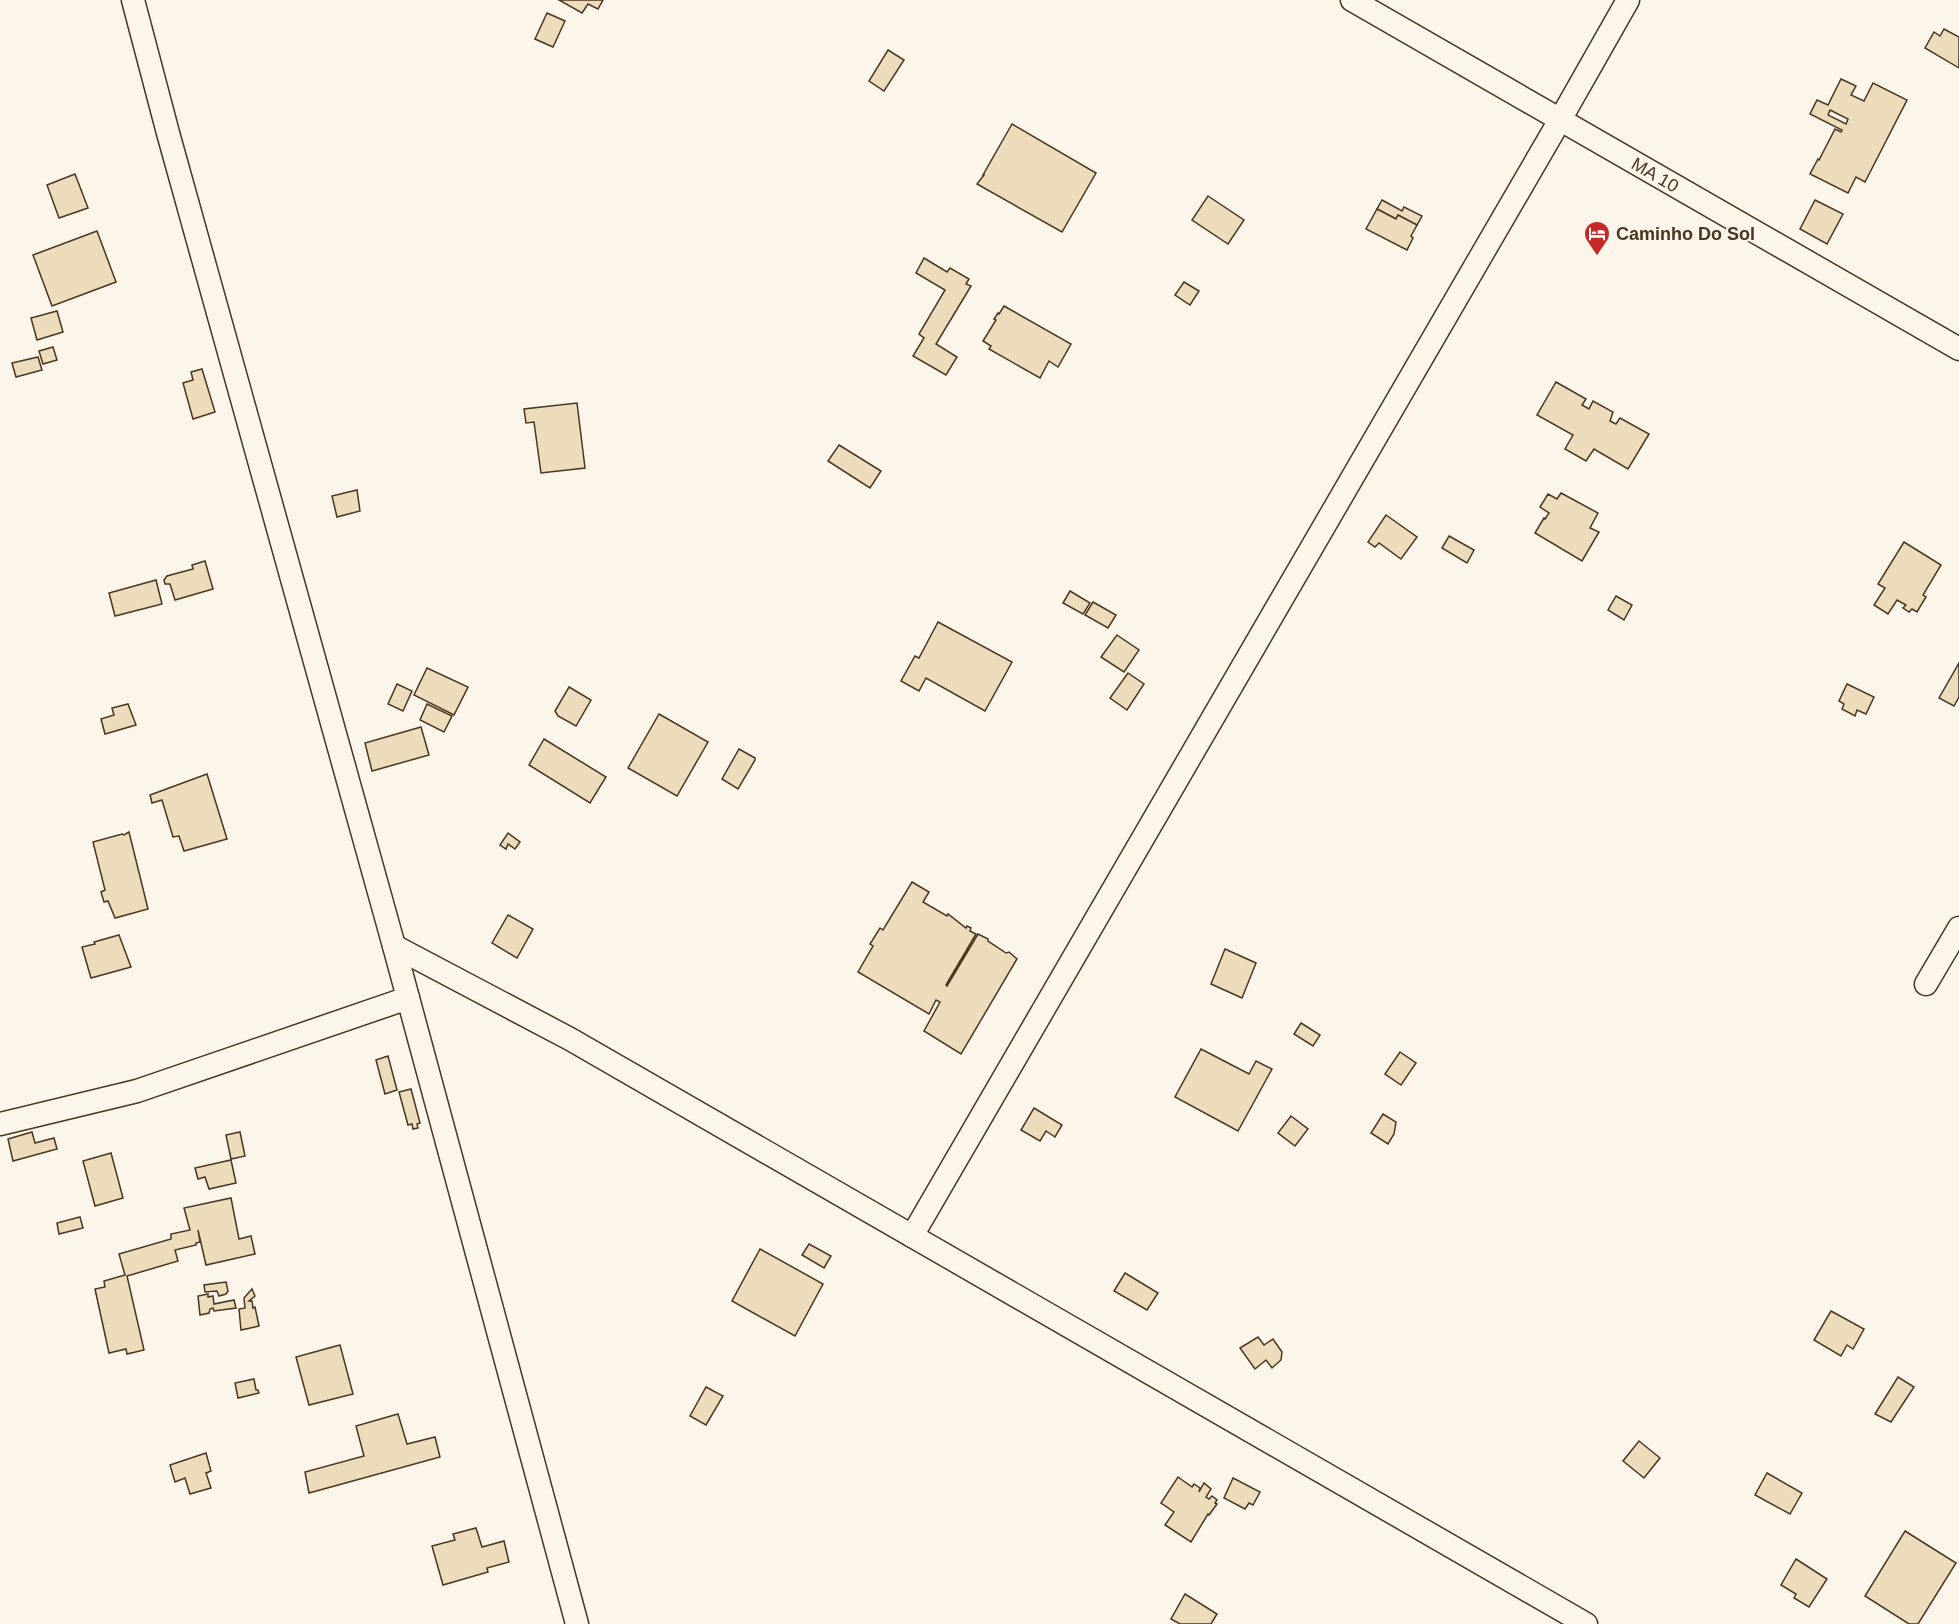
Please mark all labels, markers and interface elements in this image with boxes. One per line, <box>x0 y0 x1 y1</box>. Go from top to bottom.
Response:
street label: MA 10 <box>1628 154 1682 196</box>
hotel icon: Caminho Do Sol <box>1582 219 1612 257</box>
place label: Caminho Do Sol <box>1616 224 1755 244</box>

